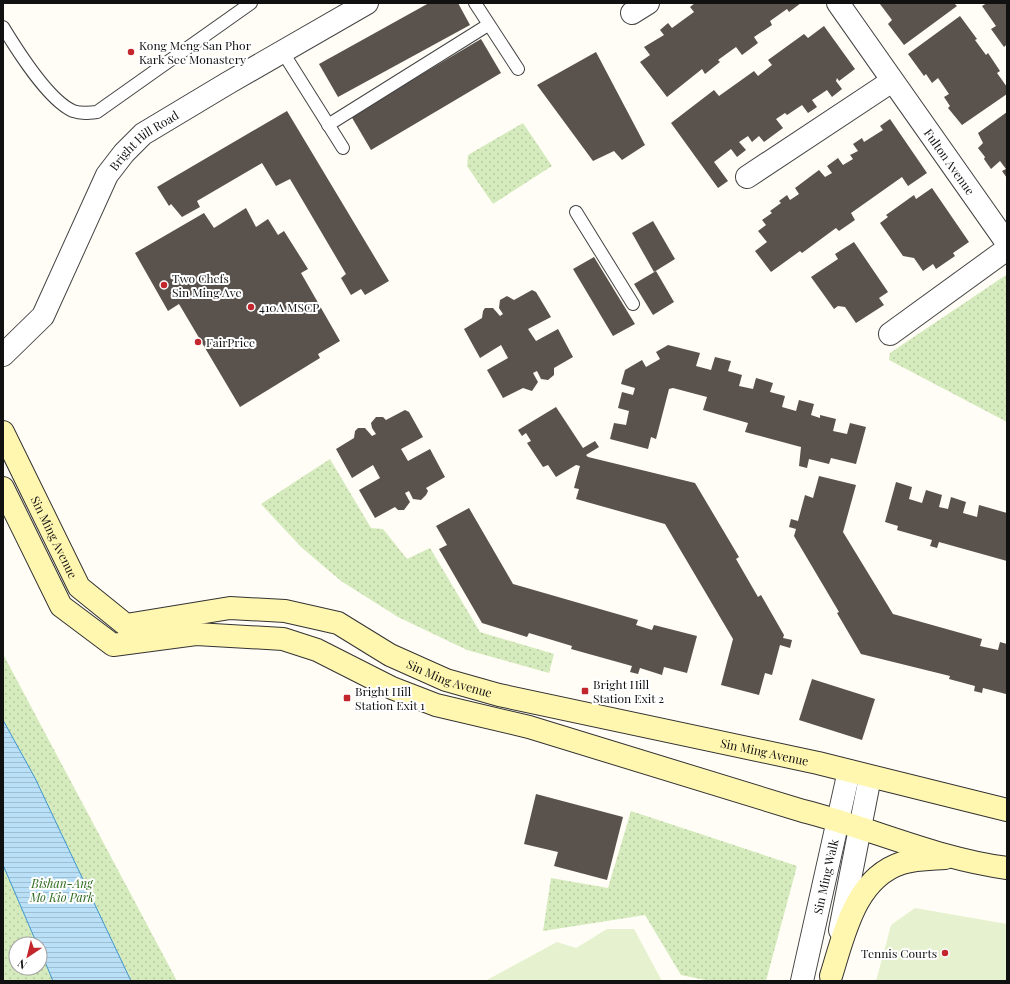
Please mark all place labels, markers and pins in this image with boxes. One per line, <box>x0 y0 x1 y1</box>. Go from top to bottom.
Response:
place label: Kong Meng San Phor Kark See Monastery <box>139 37 252 67</box>
marker: Kong Meng San Phor Kark See Monastery <box>126 47 136 57</box>
place label: Two Chefs Sin Ming Ave <box>172 270 241 300</box>
marker: Two Chefs Sin Ming Ave <box>159 280 169 290</box>
place label: 410A MSCP <box>259 299 319 315</box>
marker: 410A MSCP <box>246 302 256 312</box>
place label: FairPrice <box>206 334 255 350</box>
marker: FairPrice <box>193 337 203 347</box>
place label: Bright Hill Station Exit 2 <box>593 676 664 706</box>
place label: Bright Hill Station Exit 1 <box>355 683 425 713</box>
marker: Bright Hill Station Exit 2 <box>580 686 590 696</box>
marker: Bright Hill Station Exit 1 <box>342 693 352 703</box>
place label: Tennis Courts <box>861 945 937 961</box>
marker: Tennis Courts <box>940 948 950 958</box>

